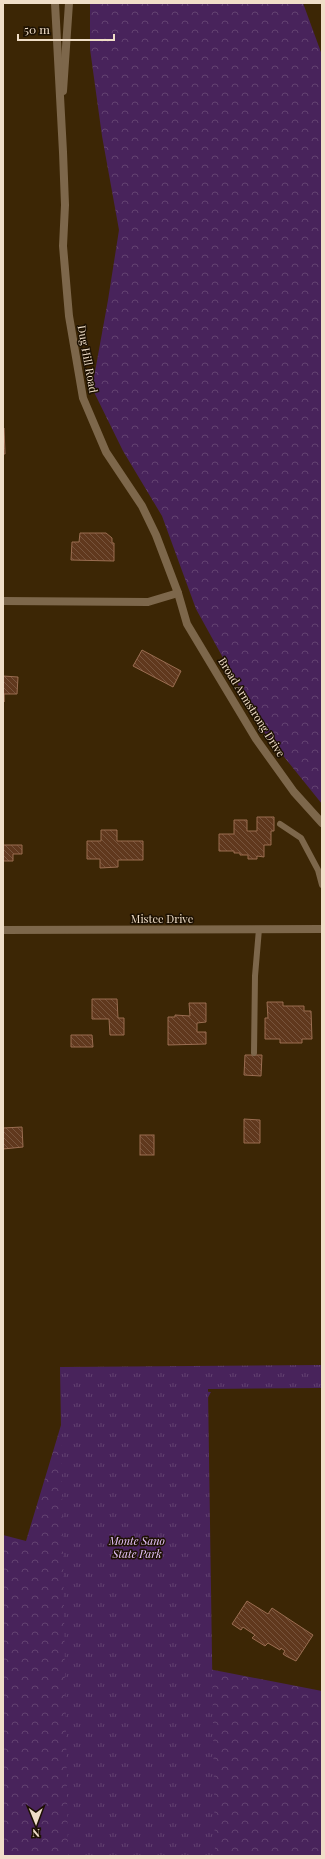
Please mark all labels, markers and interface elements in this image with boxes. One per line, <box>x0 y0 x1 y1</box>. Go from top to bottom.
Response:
scale bar <box>18 16 114 42</box>
text: 50 m <box>24 21 50 37</box>
street label: Dug Hill Road <box>75 324 101 395</box>
street label: Broad Armstrong Drive <box>215 654 289 760</box>
street label: Mistee Drive <box>131 911 194 926</box>
park label: Monte Sano State Park <box>108 1533 165 1561</box>
north arrow <box>16 1803 56 1843</box>
text: N <box>32 1826 40 1841</box>

